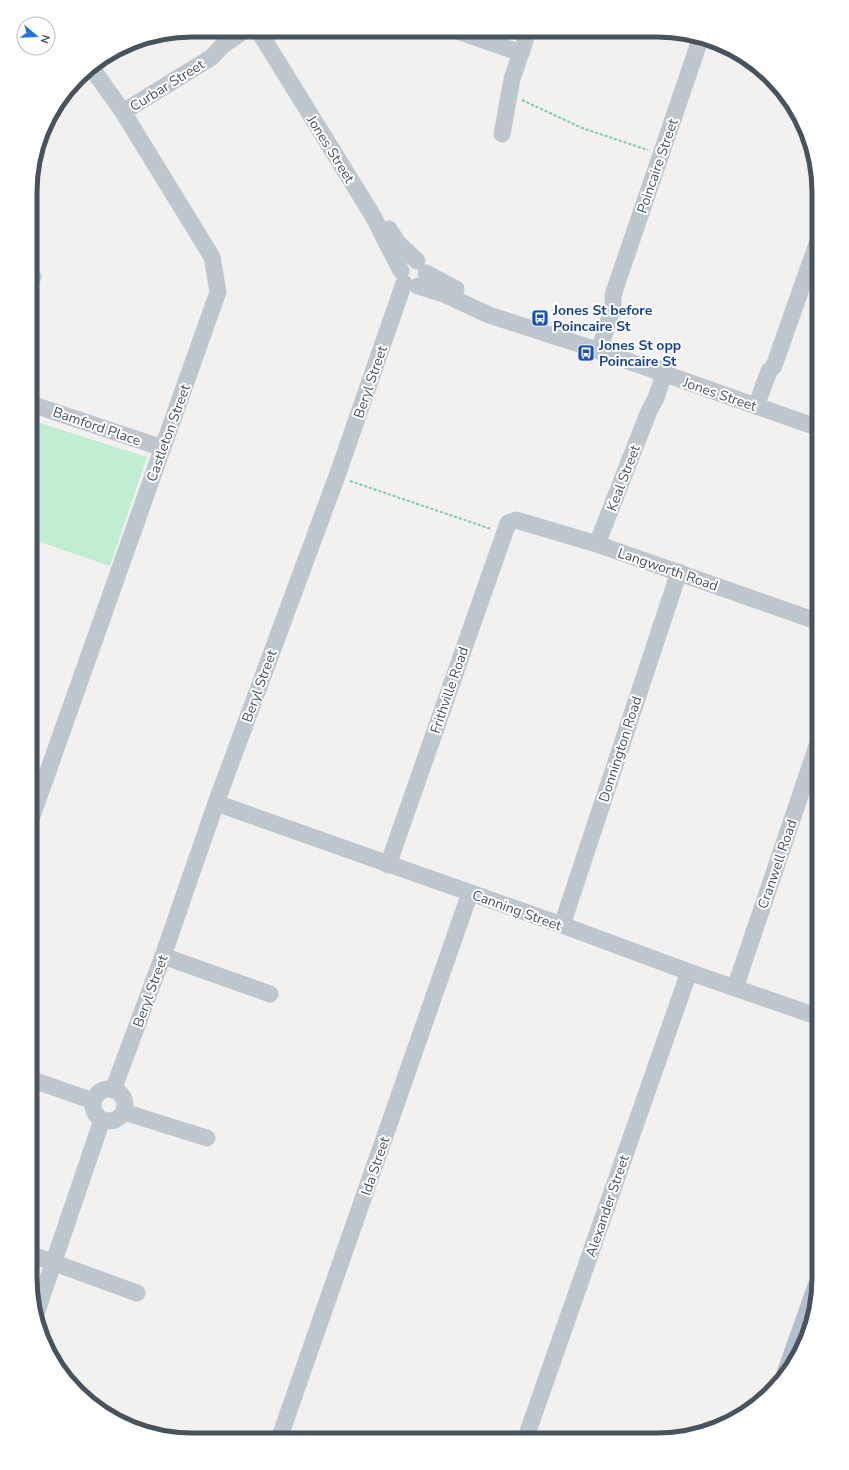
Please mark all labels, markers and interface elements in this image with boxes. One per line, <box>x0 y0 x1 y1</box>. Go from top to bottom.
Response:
north arrow <box>16 16 56 56</box>
text: N <box>37 33 53 45</box>
street label: Curbar Street <box>126 55 208 116</box>
street label: Jones Street <box>302 111 359 187</box>
street label: Poincaire Street <box>632 116 683 216</box>
place label: Jones St before Poincaire St <box>552 301 653 336</box>
bus stop icon: Jones St before Poincaire St <box>530 308 550 328</box>
place label: Jones St opp Poincaire St <box>598 336 681 371</box>
street label: Beryl Street <box>349 343 392 421</box>
bus stop icon: Jones St opp Poincaire St <box>576 343 596 363</box>
street label: Jones Street <box>680 373 759 416</box>
street label: Castleton Street <box>142 382 195 484</box>
street label: Bamford Place <box>50 403 143 450</box>
street label: Keal Street <box>602 442 645 514</box>
street label: Langworth Road <box>615 543 721 596</box>
street label: Frithville Road <box>426 644 473 736</box>
street label: Beryl Street <box>238 647 281 725</box>
street label: Donnington Road <box>594 694 647 805</box>
street label: Cranwell Road <box>753 817 802 911</box>
street label: Canning Street <box>470 886 564 935</box>
street label: Beryl Street <box>129 952 172 1030</box>
street label: Ida Street <box>357 1134 394 1198</box>
street label: Alexander Street <box>581 1153 634 1260</box>

